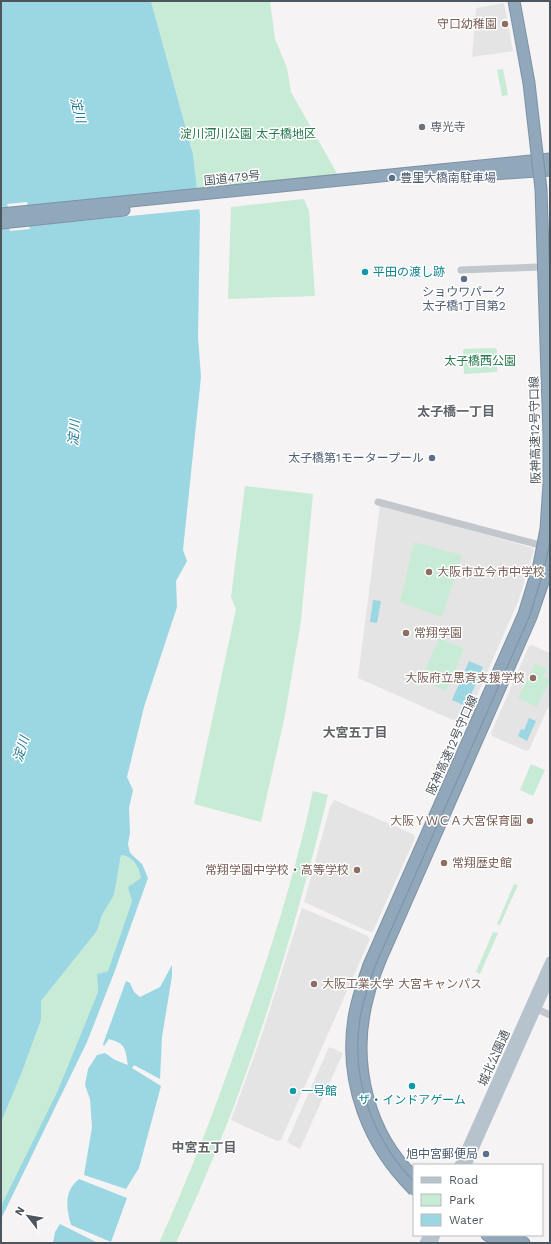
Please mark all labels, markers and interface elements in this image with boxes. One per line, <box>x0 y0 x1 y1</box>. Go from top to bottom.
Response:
place label: 守口幼稚園 <box>437 17 497 31</box>
marker: 守口幼稚園 <box>500 19 510 29</box>
water label: 淀川 <box>68 96 89 126</box>
place label: 専光寺 <box>430 120 466 134</box>
marker: 専光寺 <box>417 122 427 132</box>
park label: 淀川河川公園 太子橋地区 <box>180 127 316 141</box>
street label: 国道479号 <box>203 168 261 188</box>
place label: 豊里大橋南駐車場 <box>400 171 496 185</box>
marker: 豊里大橋南駐車場 <box>387 173 397 183</box>
place label: 平田の渡し跡 <box>373 265 445 279</box>
marker: 平田の渡し跡 <box>360 267 370 277</box>
marker: ショウワパーク 太子橋1丁目第2 <box>459 274 469 284</box>
place label: ショウワパーク 太子橋1丁目第2 <box>422 285 506 313</box>
park label: 太子橋西公園 <box>444 354 516 368</box>
street label: 阪神高速12号守口線 <box>527 376 543 484</box>
district label: 太子橋一丁目 <box>417 404 495 419</box>
water label: 淀川 <box>66 418 83 446</box>
place label: 太子橋第1モータープール <box>288 451 424 465</box>
marker: 太子橋第1モータープール <box>427 453 437 463</box>
place label: 大阪市立今市中学校 <box>437 565 545 579</box>
marker: 大阪市立今市中学校 <box>424 567 434 577</box>
place label: 常翔学園 <box>414 626 462 640</box>
marker: 常翔学園 <box>401 628 411 638</box>
place label: 大阪府立思斉支援学校 <box>405 671 525 685</box>
marker: 大阪府立思斉支援学校 <box>528 673 538 683</box>
street label: 阪神高速12号守口線 <box>424 693 480 797</box>
district label: 大宮五丁目 <box>322 725 388 740</box>
water label: 淀川 <box>10 732 33 764</box>
place label: 大阪ＹＷＣＡ大宮保育園 <box>390 814 522 828</box>
marker: 大阪ＹＷＣＡ大宮保育園 <box>525 816 535 826</box>
place label: 常翔歴史館 <box>452 856 512 870</box>
marker: 常翔歴史館 <box>439 858 449 868</box>
place label: 常翔学園中学校・高等学校 <box>205 863 349 877</box>
marker: 常翔学園中学校・高等学校 <box>352 865 362 875</box>
place label: 大阪工業大学 大宮キャンパス <box>322 977 482 991</box>
marker: 大阪工業大学 大宮キャンパス <box>309 979 319 989</box>
street label: 城北公園通 <box>475 1028 513 1088</box>
marker: ザ・インドアゲーム <box>407 1081 417 1091</box>
place label: 一号館 <box>301 1084 337 1098</box>
marker: 一号館 <box>288 1086 298 1096</box>
place label: ザ・インドアゲーム <box>358 1093 466 1107</box>
district label: 中宮五丁目 <box>171 1140 237 1155</box>
place label: 旭中宮郵便局 <box>406 1147 478 1161</box>
marker: 旭中宮郵便局 <box>481 1149 491 1159</box>
legend <box>413 1164 543 1236</box>
text: Road <box>449 1173 478 1187</box>
text: Park <box>449 1193 475 1207</box>
north arrow <box>8 1196 48 1236</box>
text: N <box>12 1204 28 1218</box>
text: Water <box>449 1213 484 1227</box>

